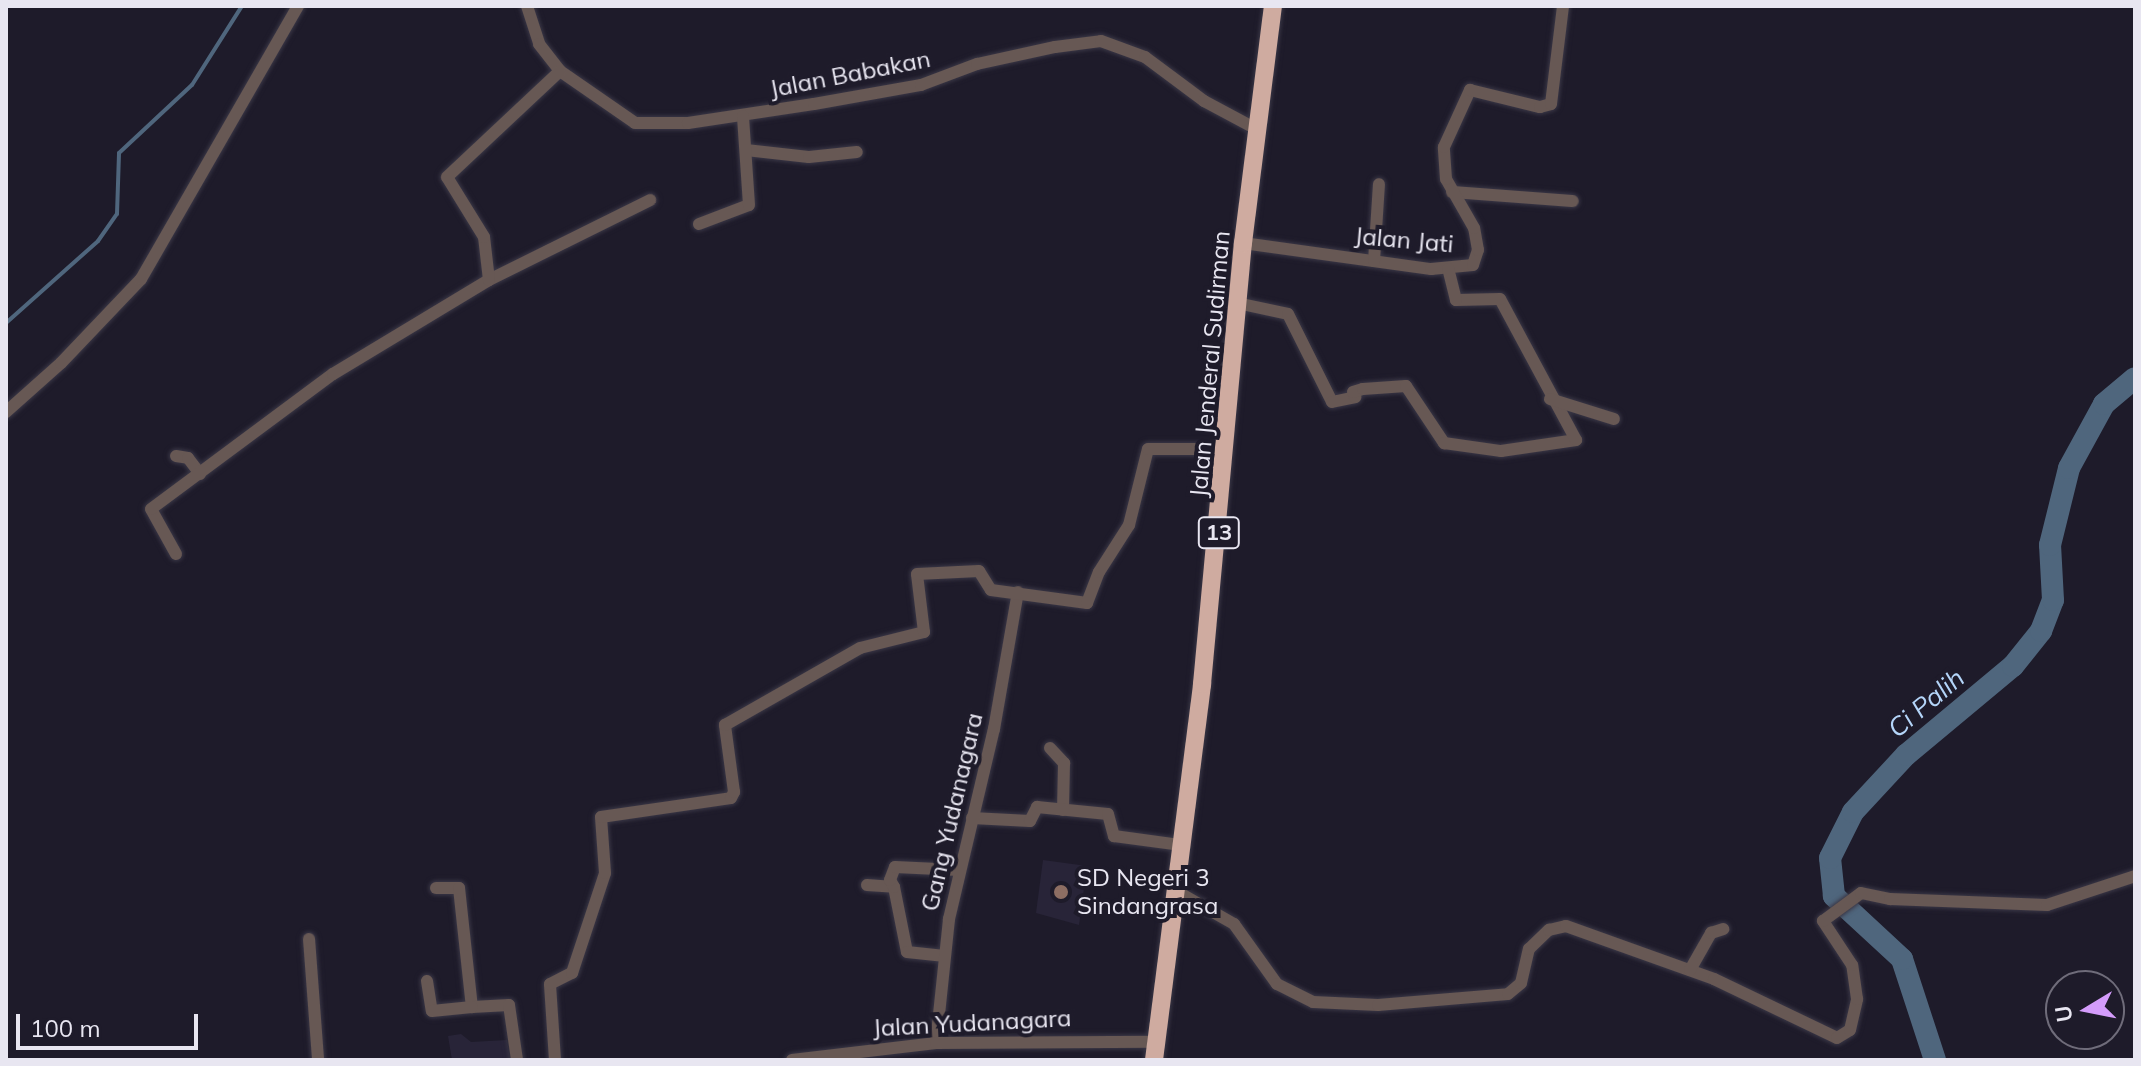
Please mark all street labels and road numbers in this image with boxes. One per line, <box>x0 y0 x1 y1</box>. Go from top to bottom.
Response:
street label: Jalan Babakan <box>767 44 933 104</box>
street label: Jalan Jati <box>1353 221 1455 259</box>
street label: Jalan Jenderal Sudirman <box>1184 230 1236 498</box>
road number: 13 <box>1197 515 1241 551</box>
street label: Gang Yudanagara <box>915 710 989 914</box>
street label: Jalan Yudanagara <box>872 1003 1072 1043</box>

